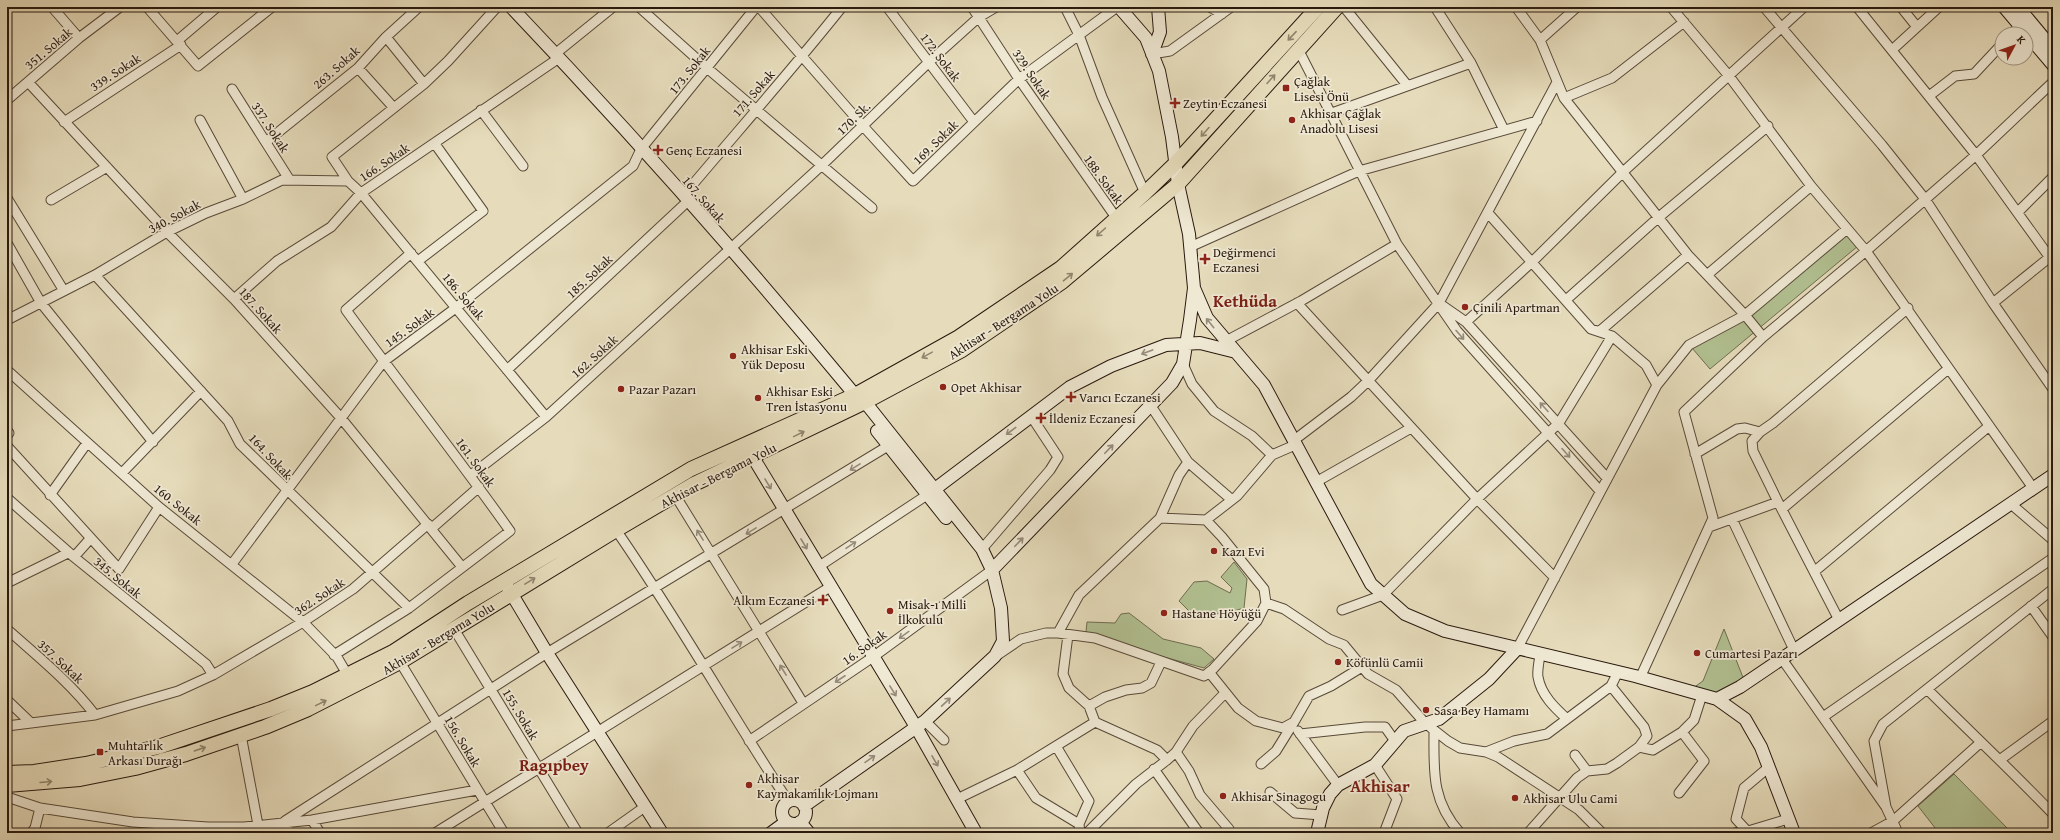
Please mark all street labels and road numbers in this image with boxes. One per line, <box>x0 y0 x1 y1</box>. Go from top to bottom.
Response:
street label: 351. Sokak <box>20 22 77 74</box>
street label: 172. Sokak <box>916 29 966 86</box>
street label: 263. Sokak <box>309 41 364 93</box>
street label: 173. Sokak <box>664 42 715 98</box>
street label: 329. Sokak <box>1008 45 1056 104</box>
street label: 339. Sokak <box>86 49 145 96</box>
street label: 171. Sokak <box>727 65 780 121</box>
street label: 170. Sk. <box>832 97 875 139</box>
street label: 337. Sokak <box>247 98 294 157</box>
street label: 169. Sokak <box>908 115 963 169</box>
street label: 166. Sokak <box>355 138 414 186</box>
street label: 188. Sokak <box>1079 151 1128 208</box>
street label: 167. Sokak <box>678 172 730 227</box>
street label: 340. Sokak <box>145 194 204 238</box>
street label: 185. Sokak <box>562 250 617 303</box>
street label: 186. Sokak <box>438 268 490 325</box>
street label: Akhisar - Bergama Yolu <box>945 279 1062 364</box>
street label: 187. Sokak <box>234 283 287 338</box>
street label: 145. Sokak <box>381 303 438 352</box>
street label: 162. Sokak <box>567 330 622 383</box>
street label: 164. Sokak <box>244 429 297 484</box>
street label: 161. Sokak <box>451 434 500 491</box>
street label: Akhisar - Bergama Yolu <box>657 438 779 513</box>
street label: 160. Sokak <box>150 479 206 530</box>
street label: 345. Sokak <box>90 552 146 603</box>
street label: 362. Sokak <box>290 573 349 620</box>
street label: Akhisar - Bergama Yolu <box>379 597 498 679</box>
street label: 16. Sokak <box>838 625 891 670</box>
street label: 357. Sokak <box>33 635 88 688</box>
street label: 155. Sokak <box>498 685 544 744</box>
street label: 156. Sokak <box>440 712 486 771</box>

